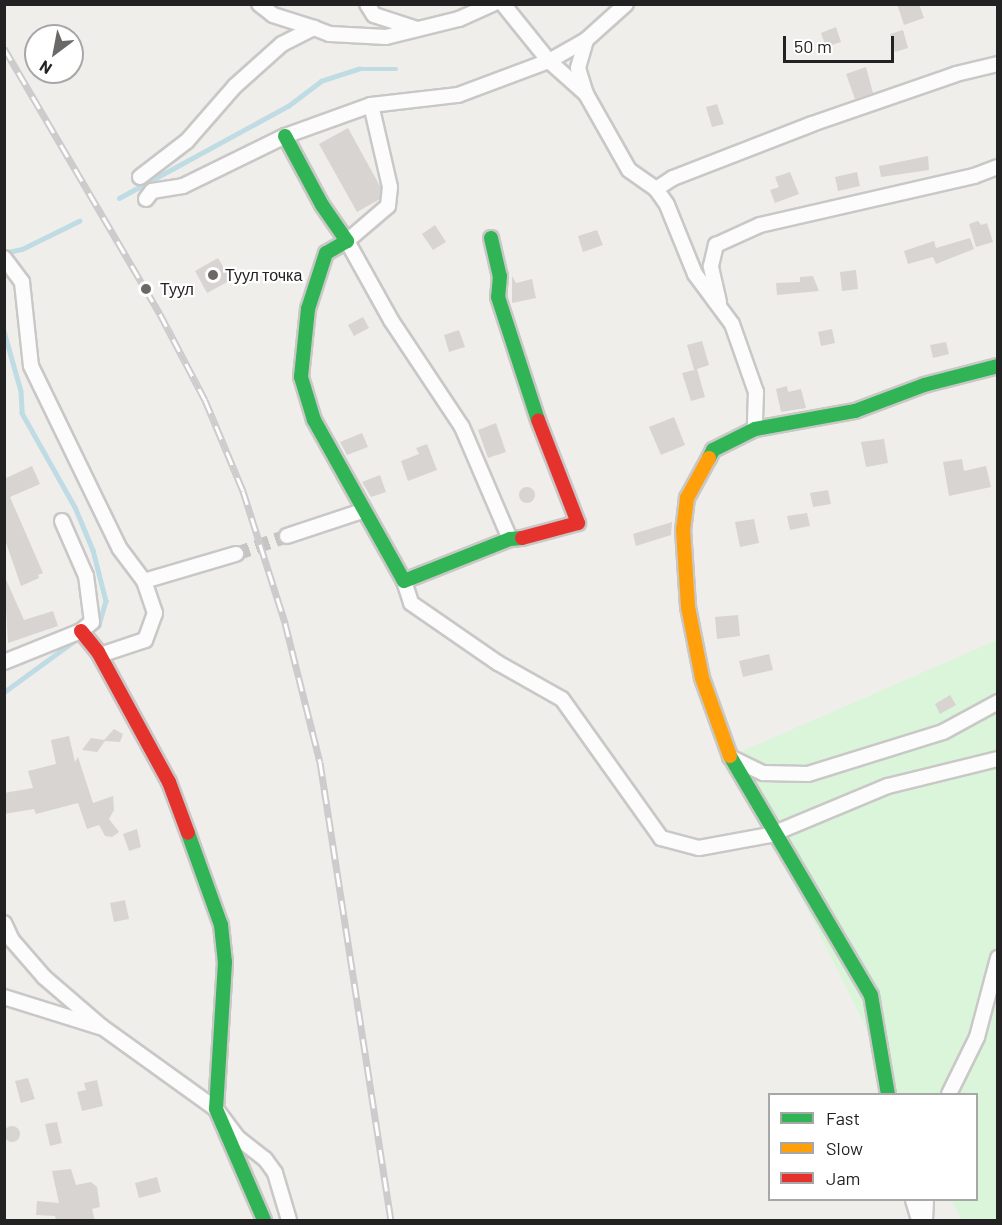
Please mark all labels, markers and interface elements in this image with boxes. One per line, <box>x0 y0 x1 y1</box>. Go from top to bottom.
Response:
north arrow <box>24 24 84 84</box>
scale bar <box>786 24 897 62</box>
text: 50 m <box>794 35 832 57</box>
text: N <box>36 57 55 79</box>
place label: Туул точка <box>225 265 302 285</box>
marker: Туул точка <box>206 268 220 282</box>
place label: Туул <box>160 279 194 299</box>
marker: Туул <box>137 280 155 298</box>
legend <box>768 1093 978 1201</box>
text: Fast <box>826 1107 860 1129</box>
text: Slow <box>826 1137 863 1159</box>
text: Jam <box>826 1167 860 1189</box>

